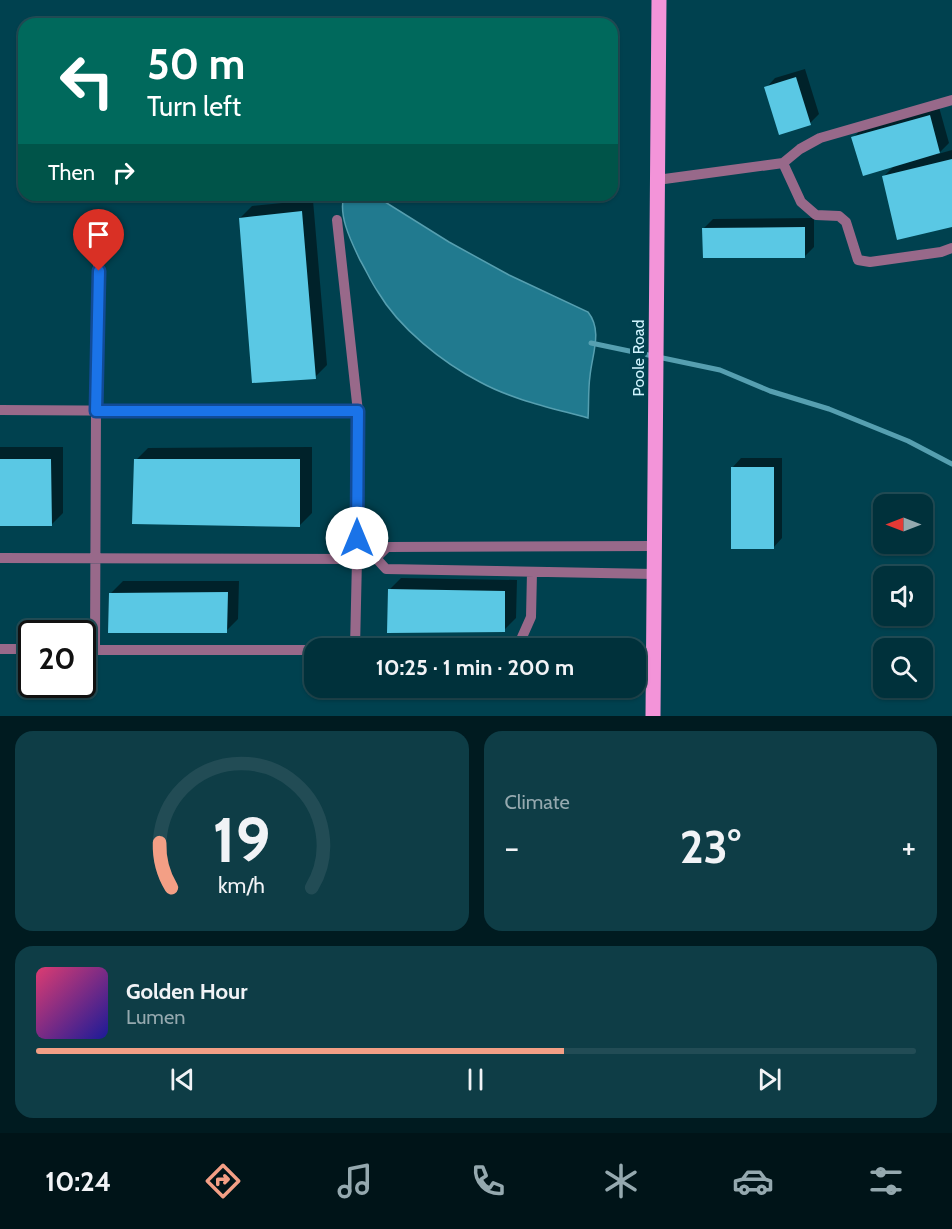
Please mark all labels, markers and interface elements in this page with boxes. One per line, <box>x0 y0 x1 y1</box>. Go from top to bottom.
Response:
text: 50 m <box>147 38 245 90</box>
icon: left <box>48 42 126 120</box>
text: Turn left <box>147 90 241 123</box>
icon: right <box>107 156 140 189</box>
text: Then <box>48 159 95 186</box>
pin <box>73 209 124 271</box>
icon: arrive <box>82 218 115 251</box>
street label: Poole Road <box>629 320 648 396</box>
north arrow <box>873 494 933 554</box>
map controls <box>873 494 933 698</box>
position arrow <box>325 506 389 570</box>
button: sound <box>873 566 933 626</box>
speed limit sign: 20 <box>18 620 96 698</box>
button: search <box>873 638 933 698</box>
text: 10:25 · 1 min · 200 m <box>376 654 574 681</box>
text: Climate <box>505 790 570 814</box>
text: 19 <box>213 802 271 878</box>
text: 23° <box>680 820 741 874</box>
text: − <box>505 827 519 867</box>
text: + <box>901 827 916 867</box>
text: km/h <box>218 872 265 898</box>
text: Golden Hour <box>126 978 247 1005</box>
text: Lumen <box>126 1005 185 1029</box>
icon: previous <box>166 1063 199 1096</box>
icon: pause <box>459 1063 492 1096</box>
icon: next <box>753 1063 786 1096</box>
icon: directions <box>202 1160 244 1202</box>
icon: music <box>334 1160 376 1202</box>
icon: phone <box>467 1160 509 1202</box>
icon: climate <box>600 1160 642 1202</box>
icon: car <box>732 1160 774 1202</box>
icon: filters <box>865 1160 907 1202</box>
text: 10:24 <box>45 1165 111 1198</box>

